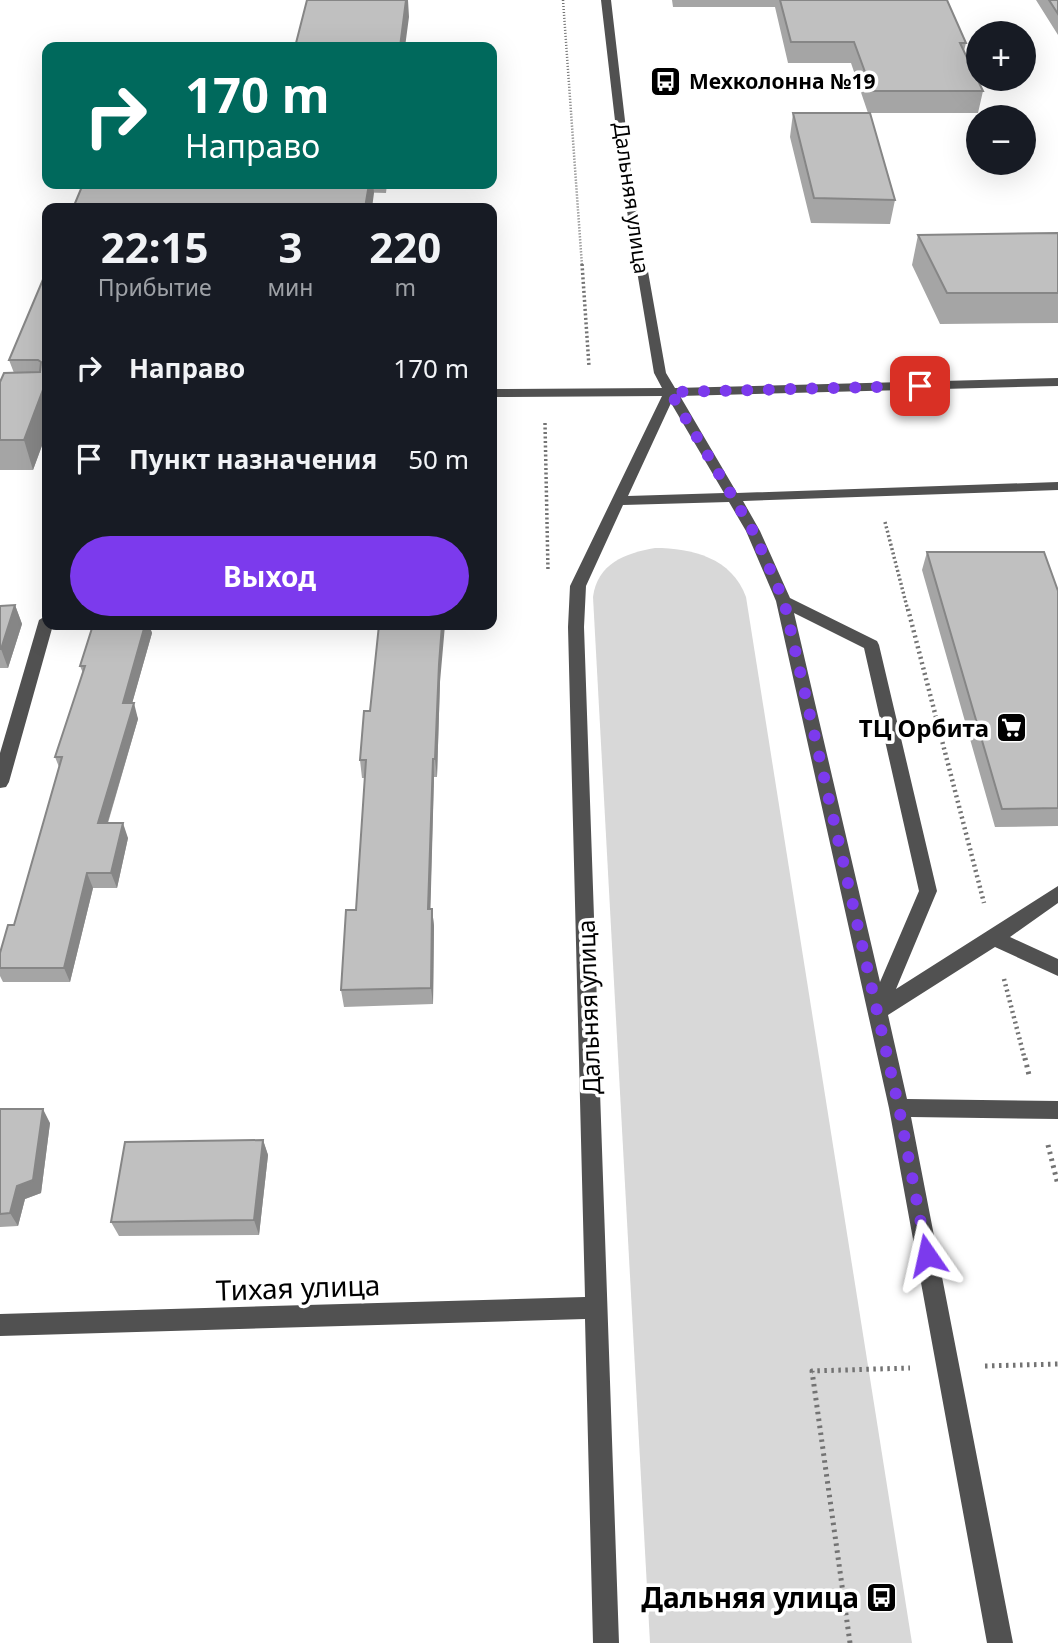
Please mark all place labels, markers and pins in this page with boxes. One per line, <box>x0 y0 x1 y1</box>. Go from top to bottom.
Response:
bus stop icon: Мехколонна №19 <box>649 64 683 98</box>
place label: Мехколонна №19 <box>689 67 876 95</box>
pin <box>890 356 950 416</box>
supermarket icon: ТЦ Орбита <box>995 710 1029 744</box>
place label: ТЦ Орбита <box>859 711 989 744</box>
place label: Дальняя улица <box>641 1578 859 1616</box>
bus stop icon: Дальняя улица <box>865 1580 899 1614</box>

